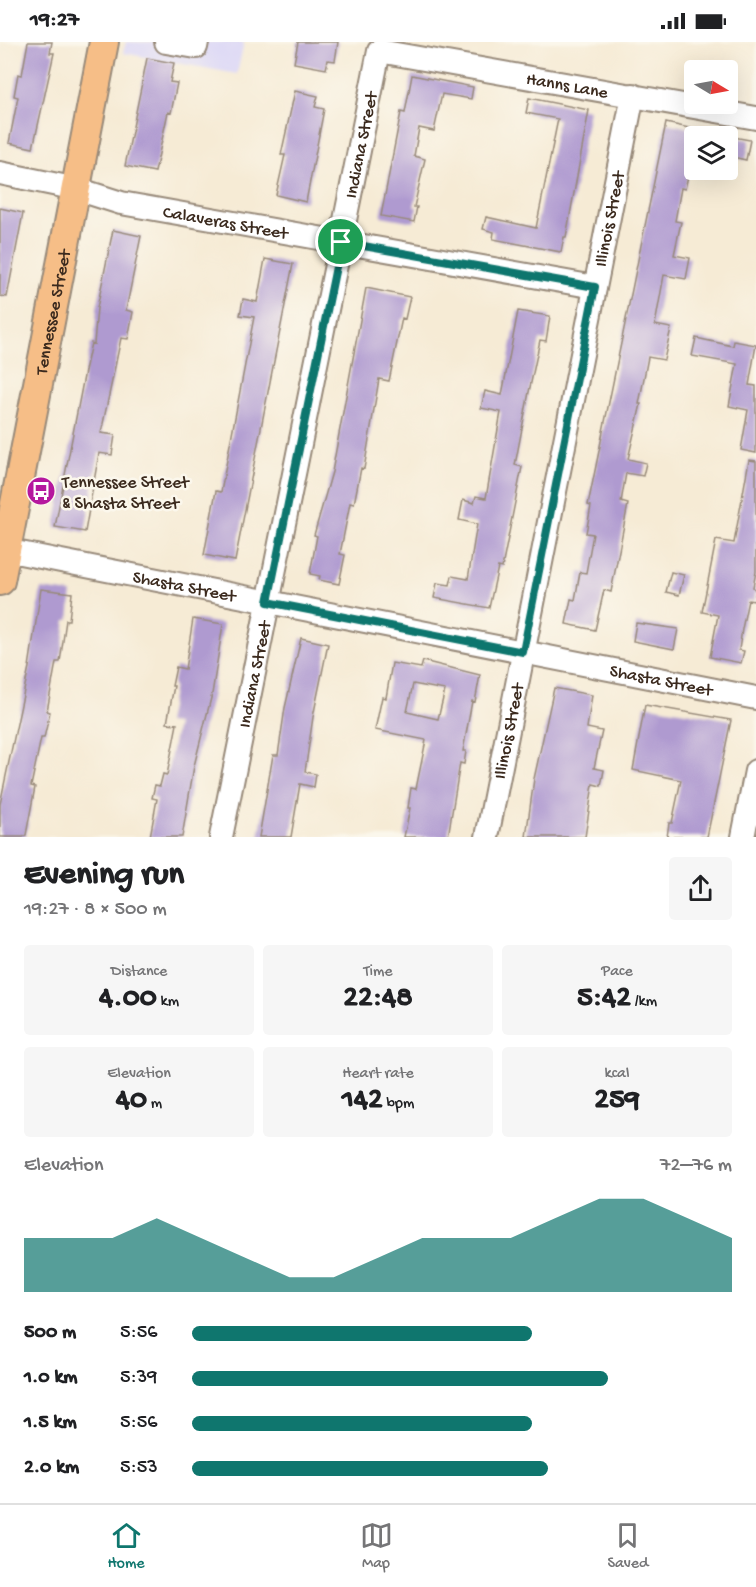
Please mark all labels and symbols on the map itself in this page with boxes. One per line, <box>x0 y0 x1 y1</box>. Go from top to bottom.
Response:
north arrow <box>684 60 738 114</box>
street label: Hanns Lane <box>524 69 610 105</box>
street label: Indiana Street <box>342 89 384 200</box>
street label: Illinois Street <box>591 168 631 269</box>
street label: Calaveras Street <box>161 203 291 246</box>
pin <box>315 216 366 267</box>
street label: Tennessee Street <box>32 247 77 378</box>
place label: Tennessee Street & Shasta Street <box>61 473 190 515</box>
bus stop icon: Tennessee Street & Shasta Street <box>25 475 57 507</box>
street label: Shasta Street <box>131 567 239 609</box>
street label: Indiana Street <box>235 618 277 730</box>
street label: Shasta Street <box>608 661 716 702</box>
street label: Illinois Street <box>491 680 530 781</box>

